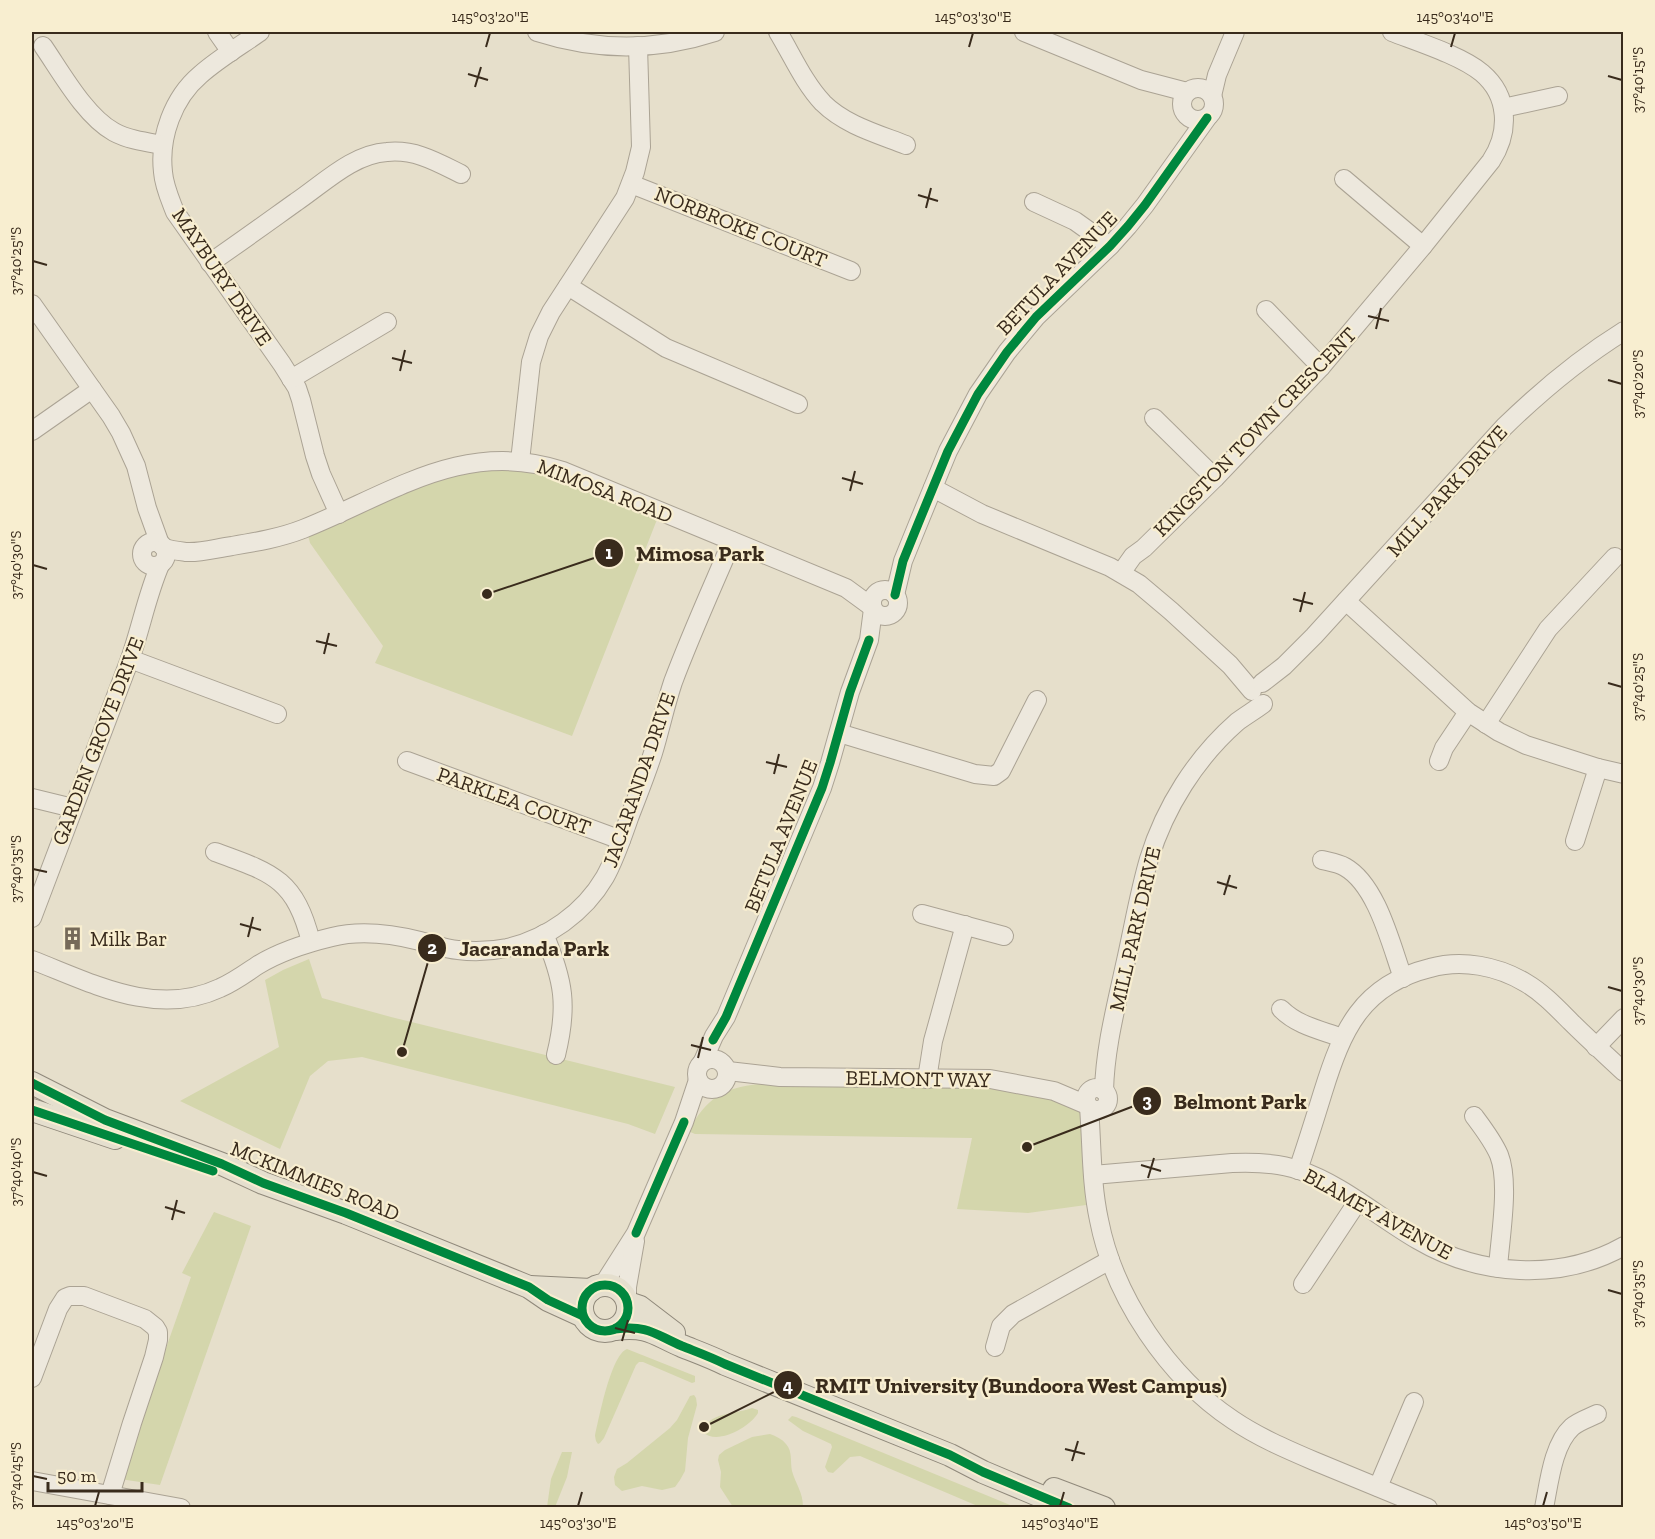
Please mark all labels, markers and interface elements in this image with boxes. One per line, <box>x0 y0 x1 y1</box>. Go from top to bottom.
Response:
text: 145°03'20"E <box>451 8 529 26</box>
text: 145°03'30"E <box>935 8 1012 26</box>
text: 145°03'40"E <box>1417 8 1494 26</box>
text: 37°40'15"S <box>1629 47 1647 113</box>
street label: NORBROKE COURT <box>651 180 831 273</box>
street label: MAYBURY DRIVE <box>167 203 278 350</box>
street label: BETULA AVENUE <box>991 205 1122 340</box>
text: 37°40'25"S <box>7 227 25 295</box>
street label: KINGSTON TOWN CRESCENT <box>1148 322 1361 541</box>
text: 37°40'20"S <box>1629 349 1647 419</box>
street label: MILL PARK DRIVE <box>1381 420 1512 562</box>
street label: MIMOSA ROAD <box>534 453 677 528</box>
text: 37°40'30"S <box>7 531 25 599</box>
callout: Mimosa Park <box>594 533 776 573</box>
text: Mimosa Park <box>636 540 764 567</box>
text: 1 <box>605 542 613 564</box>
street label: GARDEN GROVE DRIVE <box>46 633 149 848</box>
text: 37°40'25"S <box>1629 653 1647 721</box>
street label: JACARANDA DRIVE <box>597 689 680 871</box>
street label: BETULA AVENUE <box>738 756 823 916</box>
street label: PARKLEA COURT <box>434 761 595 840</box>
text: 37°40'35"S <box>7 835 25 903</box>
street label: MILL PARK DRIVE <box>1103 844 1166 1014</box>
building icon: Milk Bar <box>59 926 85 952</box>
place label: Milk Bar <box>90 926 167 951</box>
callout: Jacaranda Park <box>417 928 621 968</box>
text: Jacaranda Park <box>459 935 609 962</box>
text: 2 <box>427 937 437 959</box>
text: 37°40'30"S <box>1629 957 1647 1025</box>
street label: BELMONT WAY <box>845 1065 991 1092</box>
callout: Belmont Park <box>1132 1081 1319 1121</box>
text: Belmont Park <box>1173 1088 1307 1115</box>
text: 3 <box>1142 1090 1152 1112</box>
street label: MCKIMMIES ROAD <box>227 1135 403 1226</box>
text: 37°40'40"S <box>7 1137 25 1207</box>
street label: BLAMEY AVENUE <box>1300 1162 1457 1265</box>
text: 37°40'35"S <box>1629 1260 1647 1328</box>
callout: RMIT University (Bundoora West Campus) <box>773 1365 1240 1405</box>
text: RMIT University (Bundoora West Campus) <box>815 1372 1227 1399</box>
text: 4 <box>783 1375 793 1397</box>
text: 37°40'45"S <box>7 1442 25 1510</box>
scale bar <box>48 1455 142 1493</box>
text: 50 m <box>57 1465 97 1487</box>
text: 145°03'20"E <box>56 1514 134 1532</box>
text: 145°03'30"E <box>540 1514 617 1532</box>
text: 145°03'40"E <box>1022 1514 1099 1532</box>
text: 145°03'50"E <box>1504 1514 1582 1532</box>

